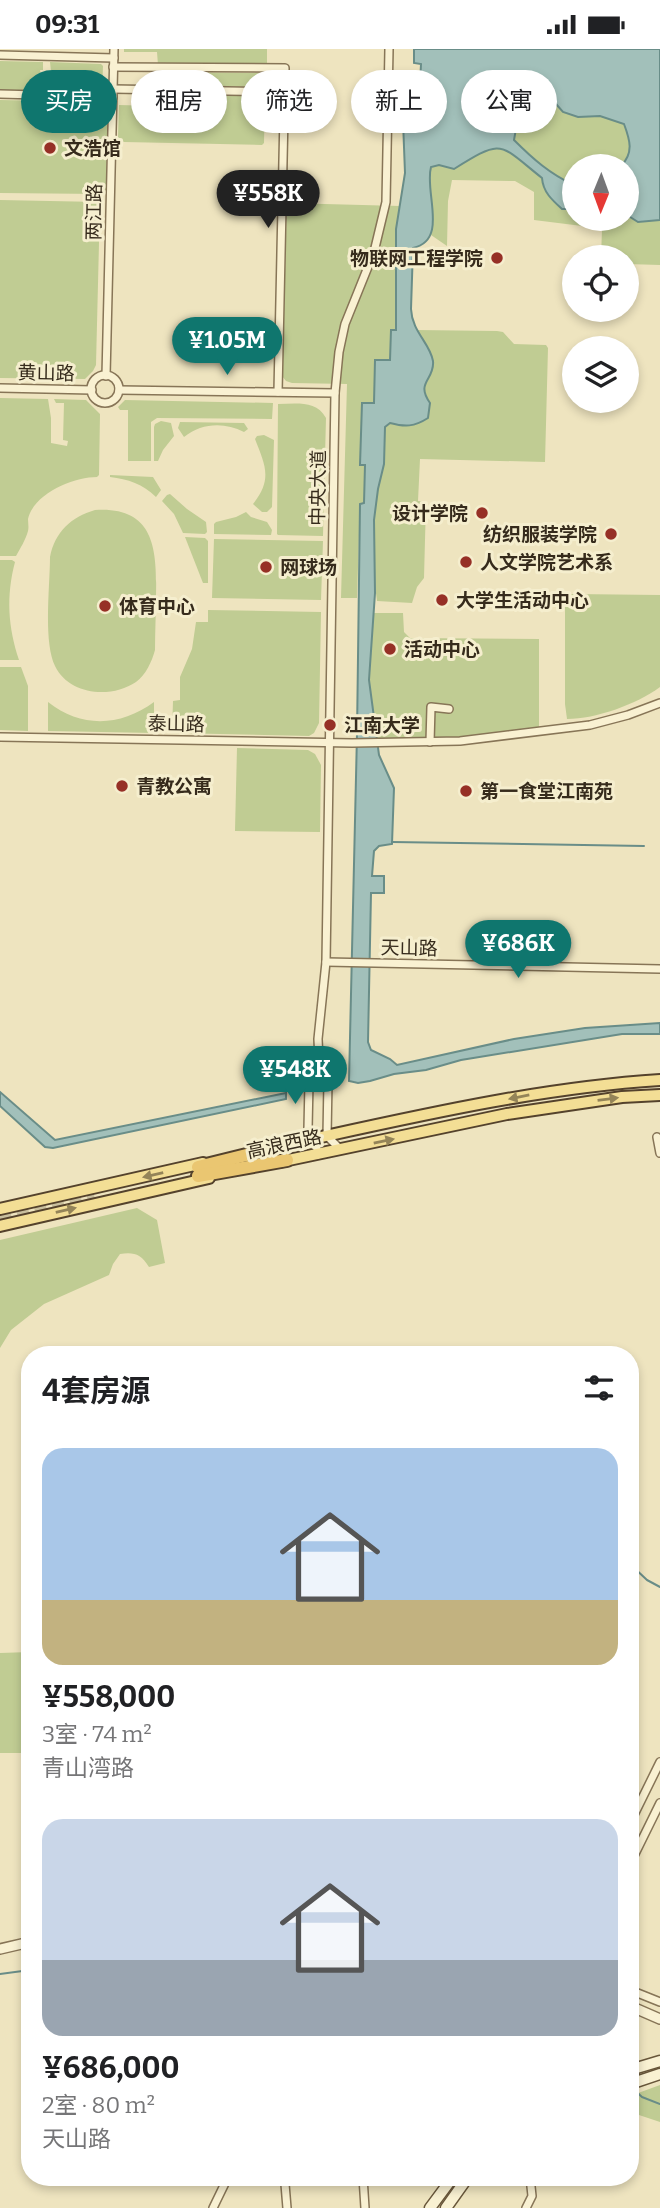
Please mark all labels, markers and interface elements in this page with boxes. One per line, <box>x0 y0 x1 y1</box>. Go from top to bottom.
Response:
text: 09:31 <box>35 9 99 40</box>
chip: 买房 <box>21 70 117 133</box>
chip: 租房 <box>131 70 227 133</box>
chip: 筛选 <box>241 70 337 133</box>
chip: 新上 <box>351 70 447 133</box>
chip: 公寓 <box>461 70 557 133</box>
place label: 文浩馆 <box>64 137 121 160</box>
marker: 文浩馆 <box>42 140 58 156</box>
north arrow <box>562 154 639 231</box>
map controls <box>562 154 639 413</box>
pin: ¥558K <box>219 171 317 230</box>
text: ¥558K <box>233 179 303 207</box>
street label: 两江路 <box>82 183 106 241</box>
button: locate <box>562 245 639 322</box>
place label: 物联网工程学院 <box>350 247 483 270</box>
marker: 物联网工程学院 <box>489 250 505 266</box>
pin: ¥1.05M <box>170 317 284 377</box>
text: ¥1.05M <box>188 326 266 354</box>
button: layers <box>562 336 639 413</box>
street label: 黄山路 <box>17 361 75 385</box>
street label: 中央大道 <box>306 450 330 526</box>
place label: 设计学院 <box>392 502 468 525</box>
marker: 设计学院 <box>474 505 490 521</box>
place label: 纺织服装学院 <box>483 523 597 546</box>
marker: 纺织服装学院 <box>603 526 619 542</box>
place label: 人文学院艺术系 <box>480 551 613 574</box>
marker: 人文学院艺术系 <box>458 554 474 570</box>
place label: 网球场 <box>280 556 337 579</box>
marker: 网球场 <box>258 559 274 575</box>
place label: 大学生活动中心 <box>456 589 589 612</box>
marker: 大学生活动中心 <box>434 592 450 608</box>
place label: 体育中心 <box>119 595 195 618</box>
marker: 体育中心 <box>97 598 113 614</box>
place label: 活动中心 <box>404 638 480 661</box>
marker: 活动中心 <box>382 641 398 657</box>
street label: 泰山路 <box>147 712 205 736</box>
place label: 江南大学 <box>344 714 420 737</box>
marker: 江南大学 <box>322 717 338 733</box>
place label: 青教公寓 <box>136 775 212 798</box>
marker: 青教公寓 <box>114 778 130 794</box>
place label: 第一食堂江南苑 <box>480 780 613 803</box>
marker: 第一食堂江南苑 <box>458 783 474 799</box>
pin: ¥686K <box>469 921 567 980</box>
text: ¥686K <box>481 929 555 957</box>
street label: 天山路 <box>380 936 438 960</box>
pin: ¥548K <box>246 1047 344 1106</box>
text: ¥548K <box>259 1055 331 1083</box>
one-way arrow <box>508 1091 530 1102</box>
one-way arrow <box>597 1093 619 1104</box>
street label: 高浪西路 <box>244 1125 324 1163</box>
one-way arrow <box>373 1135 395 1146</box>
one-way arrow <box>142 1169 164 1180</box>
one-way arrow <box>56 1204 78 1215</box>
icon: filters <box>580 1369 618 1407</box>
text: 4套房源 <box>42 1373 150 1409</box>
icon: home <box>267 1494 393 1620</box>
text: ¥558,000 <box>42 1679 175 1715</box>
text: 3室 · 74 m² <box>42 1720 152 1748</box>
text: 青山湾路 <box>42 1754 134 1782</box>
icon: home <box>267 1865 393 1991</box>
text: ¥686,000 <box>42 2050 180 2086</box>
text: 2室 · 80 m² <box>42 2091 155 2119</box>
text: 天山路 <box>42 2125 111 2153</box>

